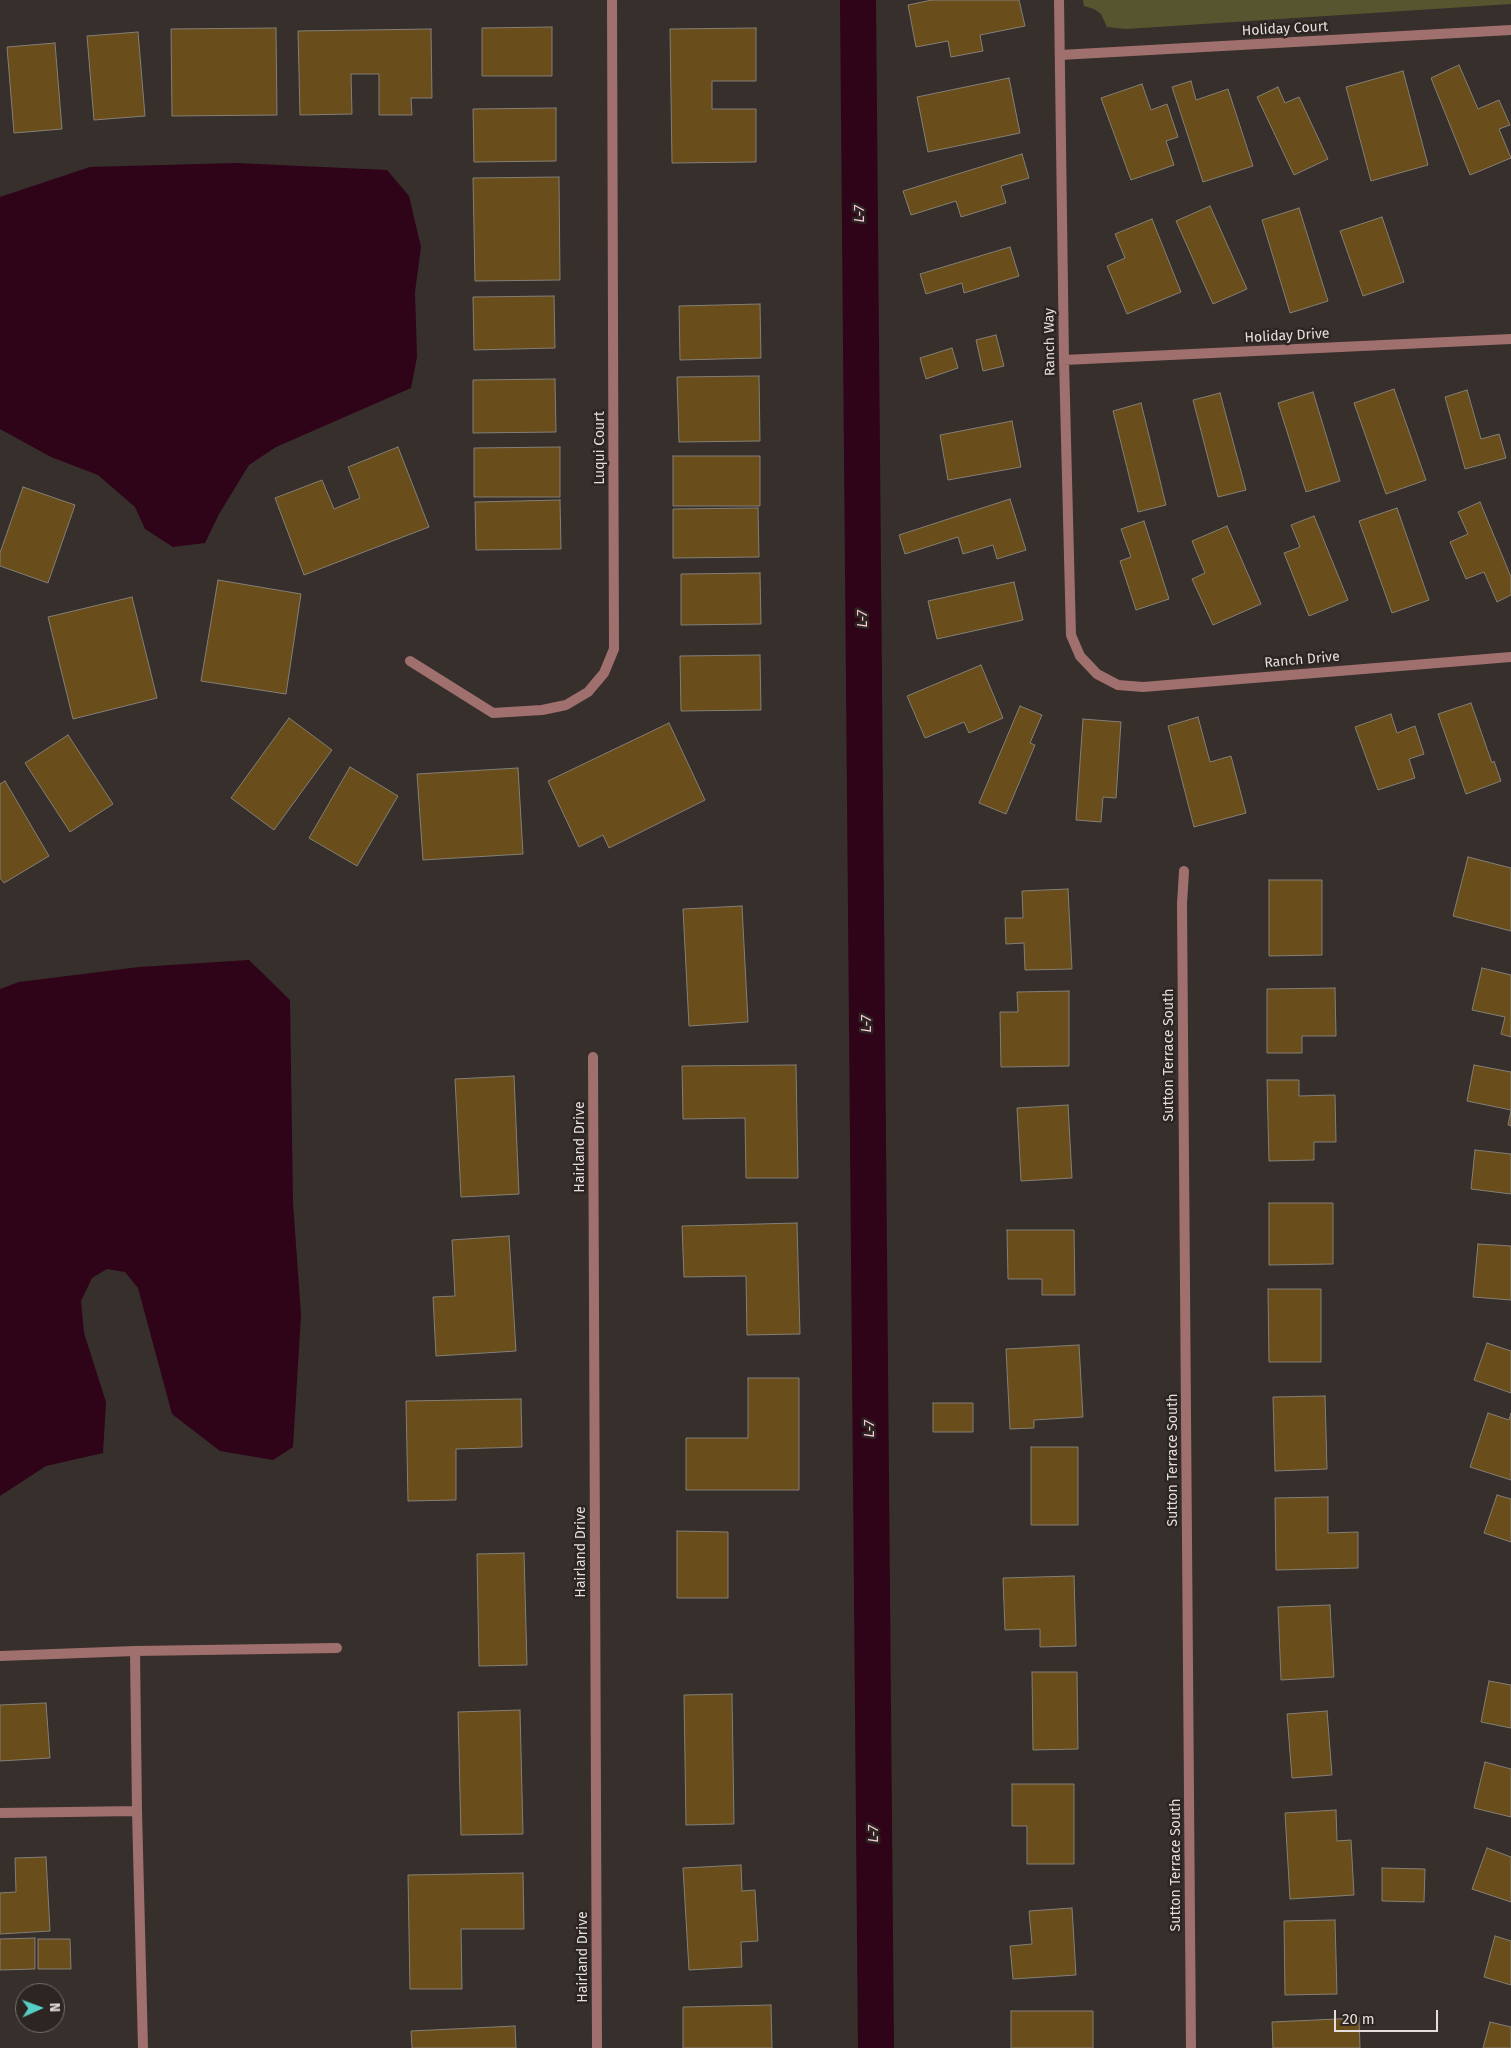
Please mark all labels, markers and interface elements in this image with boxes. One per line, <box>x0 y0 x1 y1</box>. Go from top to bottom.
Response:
street label: Holiday Court <box>1241 18 1329 40</box>
water label: L-7 <box>851 205 869 223</box>
street label: Ranch Way <box>1041 308 1059 376</box>
street label: Holiday Drive <box>1244 325 1330 347</box>
street label: Luqui Court <box>592 411 608 485</box>
water label: L-7 <box>854 610 872 628</box>
street label: Ranch Drive <box>1264 648 1340 672</box>
street label: Sutton Terrace South <box>1161 989 1177 1121</box>
water label: L-7 <box>858 1015 876 1033</box>
street label: Hairland Drive <box>572 1101 588 1193</box>
street label: Sutton Terrace South <box>1165 1394 1181 1526</box>
water label: L-7 <box>861 1420 879 1438</box>
street label: Hairland Drive <box>573 1506 589 1598</box>
street label: Sutton Terrace South <box>1168 1799 1184 1931</box>
water label: L-7 <box>865 1825 883 1843</box>
street label: Hairland Drive <box>575 1911 591 2003</box>
north arrow <box>15 1983 65 2033</box>
scale bar <box>1336 2000 1440 2032</box>
text: N <box>46 2003 63 2012</box>
text: 20 m <box>1342 2010 1375 2028</box>

